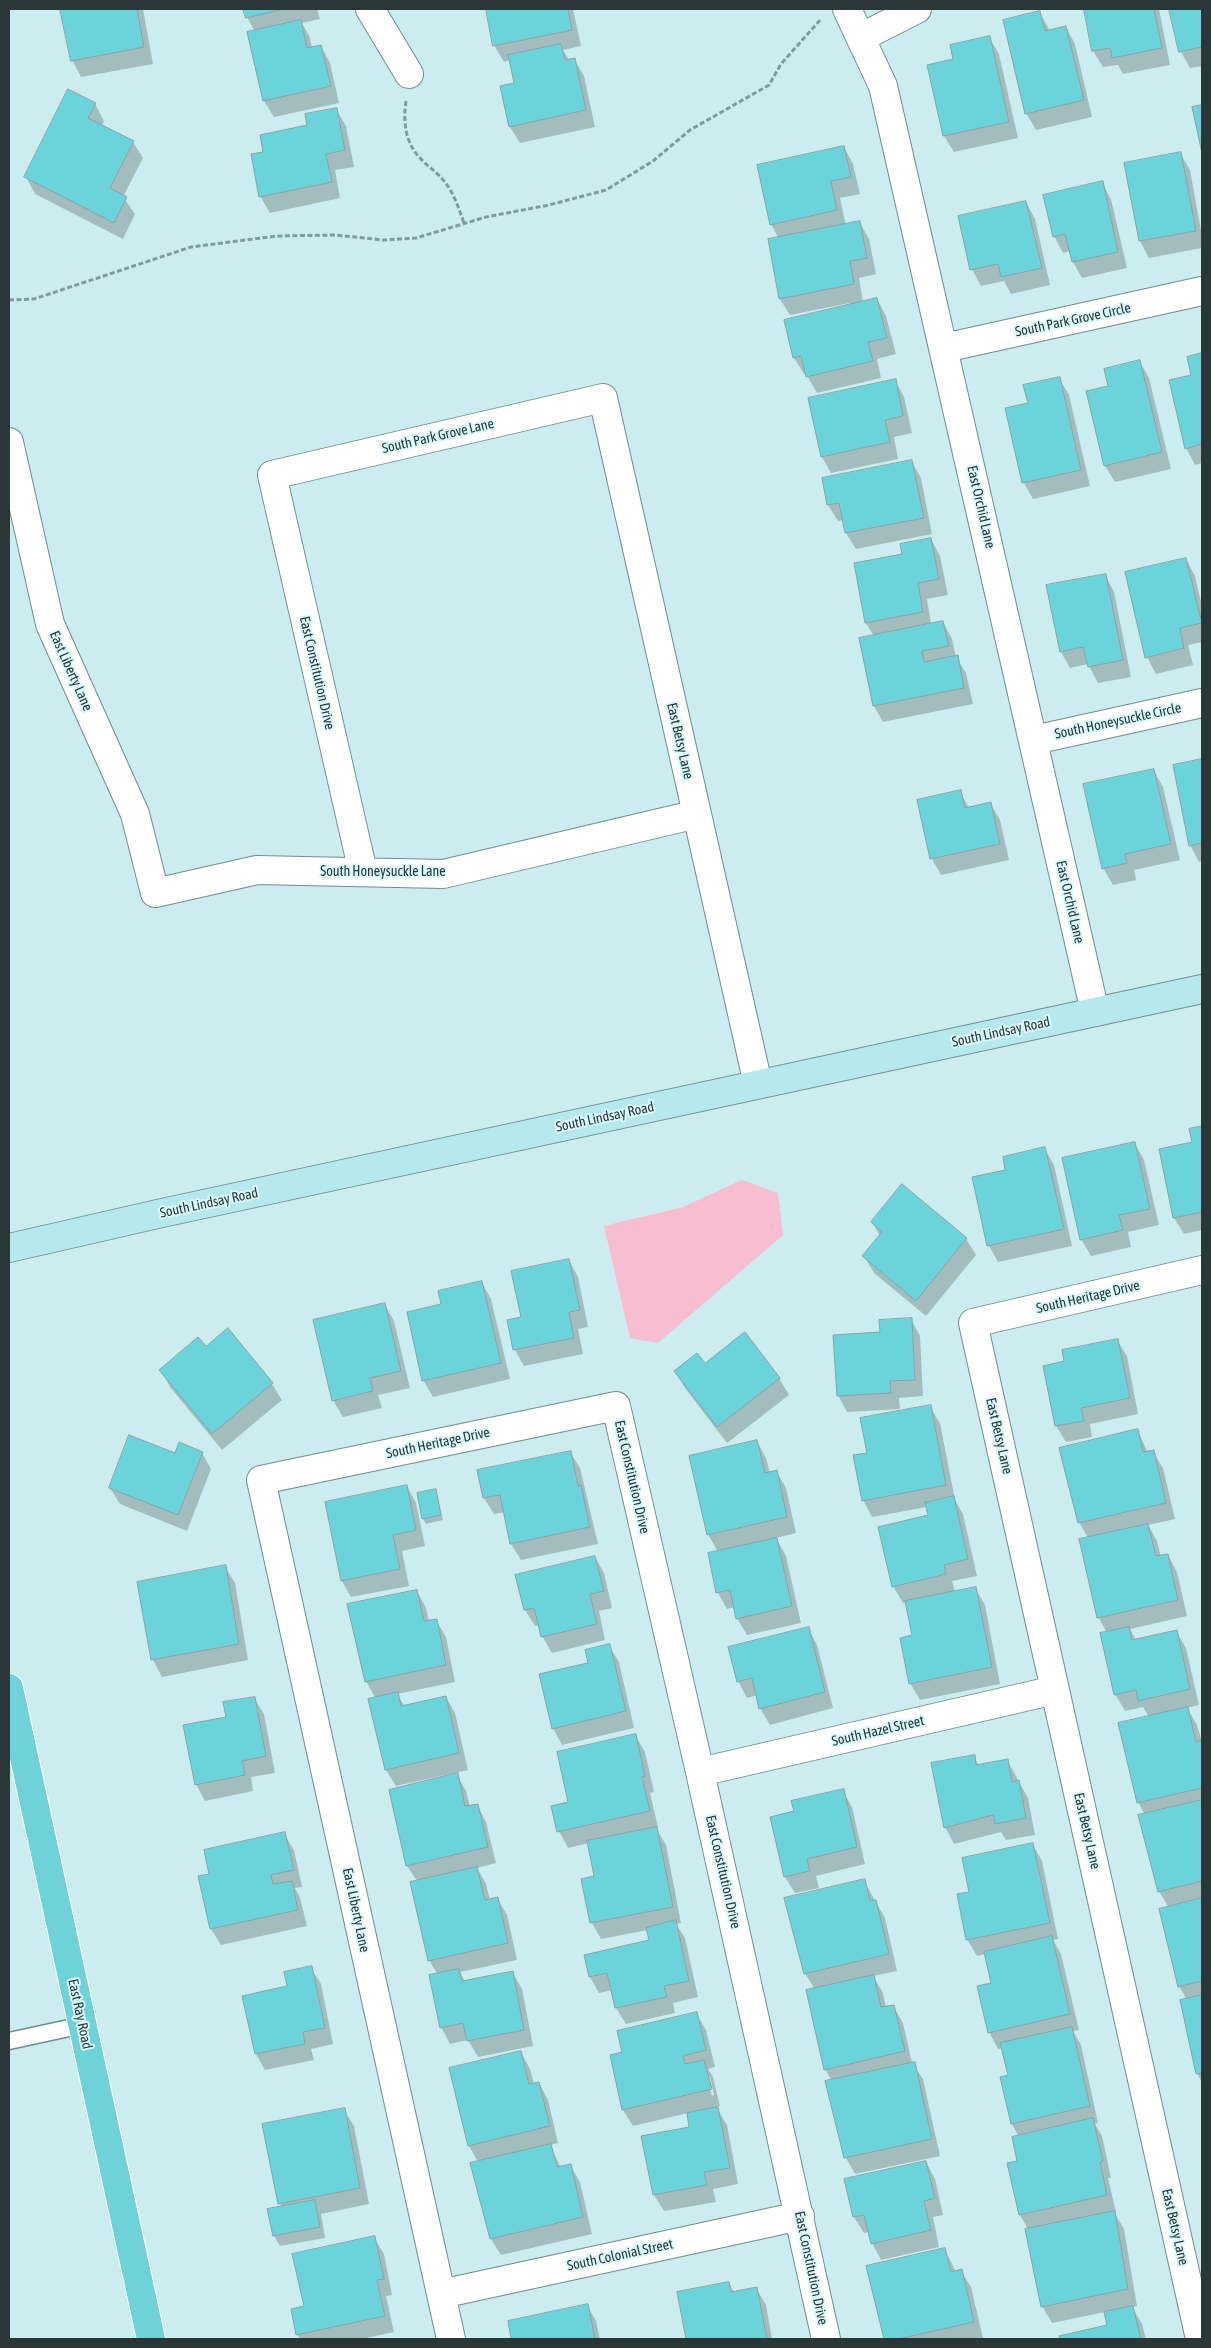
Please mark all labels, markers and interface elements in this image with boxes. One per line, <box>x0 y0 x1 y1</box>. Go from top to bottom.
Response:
street label: South Park Grove Circle <box>1014 300 1132 340</box>
street label: South Park Grove Lane <box>380 415 496 457</box>
street label: East Orchid Lane <box>963 464 999 550</box>
street label: East Constitution Drive <box>296 615 338 731</box>
street label: East Liberty Lane <box>46 628 96 714</box>
street label: South Honeysuckle Circle <box>1053 699 1183 743</box>
street label: East Betsy Lane <box>663 701 697 781</box>
street label: East Orchid Lane <box>1052 859 1088 945</box>
street label: South Honeysuckle Lane <box>320 864 446 880</box>
street label: South Lindsay Road <box>950 1013 1052 1051</box>
street label: South Lindsay Road <box>554 1098 656 1136</box>
street label: South Lindsay Road <box>158 1184 260 1222</box>
street label: South Heritage Drive <box>1035 1277 1141 1317</box>
street label: East Betsy Lane <box>982 1396 1016 1476</box>
street label: East Constitution Drive <box>611 1419 653 1535</box>
street label: South Heritage Drive <box>385 1424 491 1462</box>
street label: South Hazel Street <box>830 1712 926 1750</box>
street label: East Betsy Lane <box>1070 1791 1104 1871</box>
street label: East Constitution Drive <box>702 1814 744 1930</box>
street label: East Liberty Lane <box>339 1866 373 1954</box>
street label: East Ray Road <box>64 1977 96 2051</box>
street label: East Betsy Lane <box>1158 2187 1192 2267</box>
street label: East Constitution Drive <box>791 2210 831 2326</box>
street label: South Colonial Street <box>566 2236 674 2274</box>

